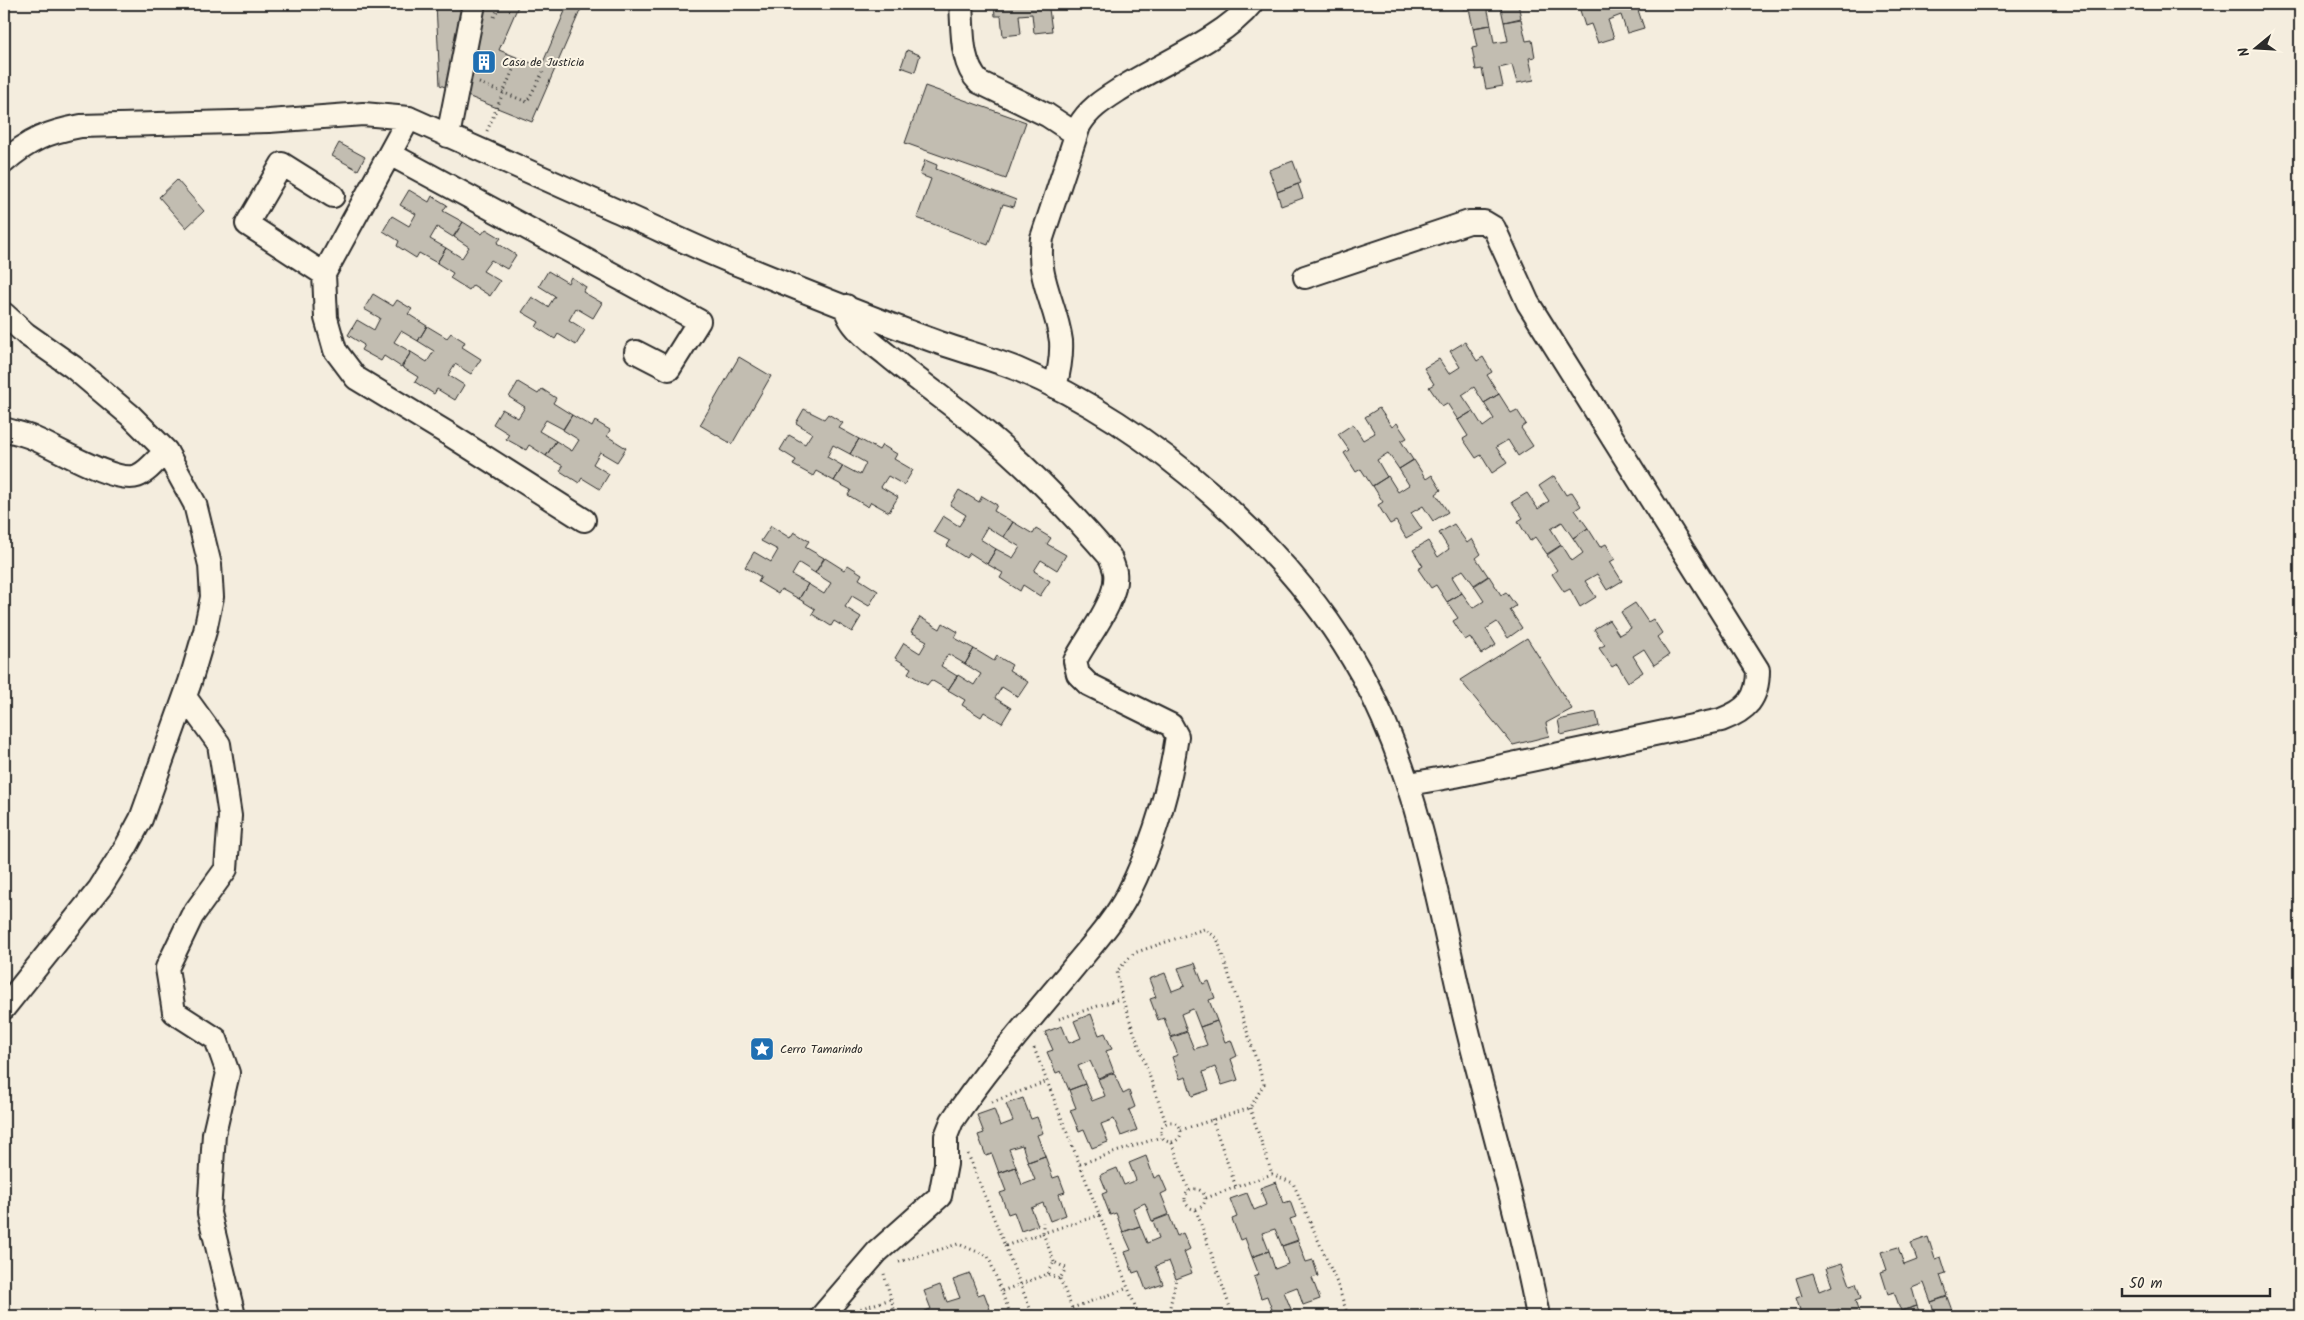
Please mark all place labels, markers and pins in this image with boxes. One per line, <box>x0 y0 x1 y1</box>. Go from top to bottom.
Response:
building icon: Casa de Justicia <box>471 49 497 75</box>
place label: Casa de Justicia <box>502 53 585 72</box>
place icon: Cerro Tamarindo <box>749 1036 775 1062</box>
place label: Cerro Tamarindo <box>780 1040 863 1059</box>

